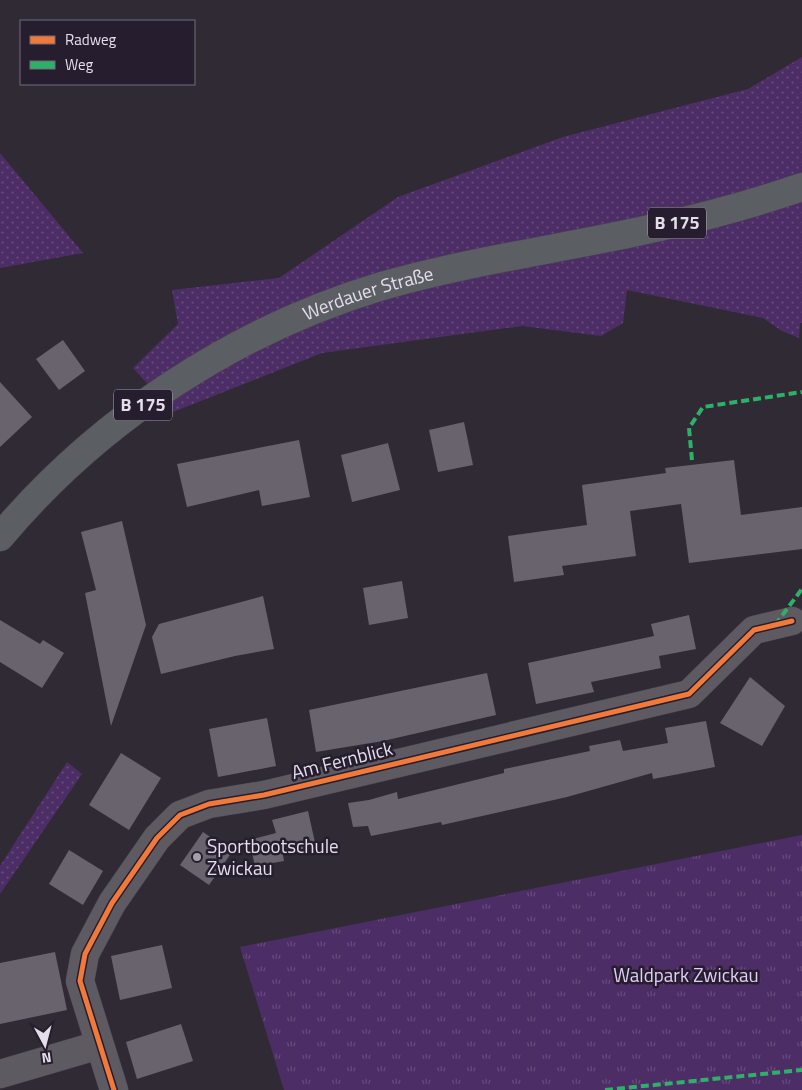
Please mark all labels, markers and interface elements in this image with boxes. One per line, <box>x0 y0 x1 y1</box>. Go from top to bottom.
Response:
legend <box>20 20 195 85</box>
text: Radweg <box>65 28 117 51</box>
text: Weg <box>65 53 94 76</box>
road number: B 175 <box>648 208 706 238</box>
street label: Werdauer Straße <box>298 258 436 327</box>
road number: B 175 <box>114 390 172 420</box>
street label: Am Fernblick <box>288 733 396 786</box>
place label: Sportbootschule Zwickau <box>207 831 339 882</box>
marker: Sportbootschule Zwickau <box>191 851 203 863</box>
park label: Waldpark Zwickau <box>613 960 759 989</box>
north arrow <box>20 1020 70 1070</box>
text: N <box>41 1047 53 1069</box>

